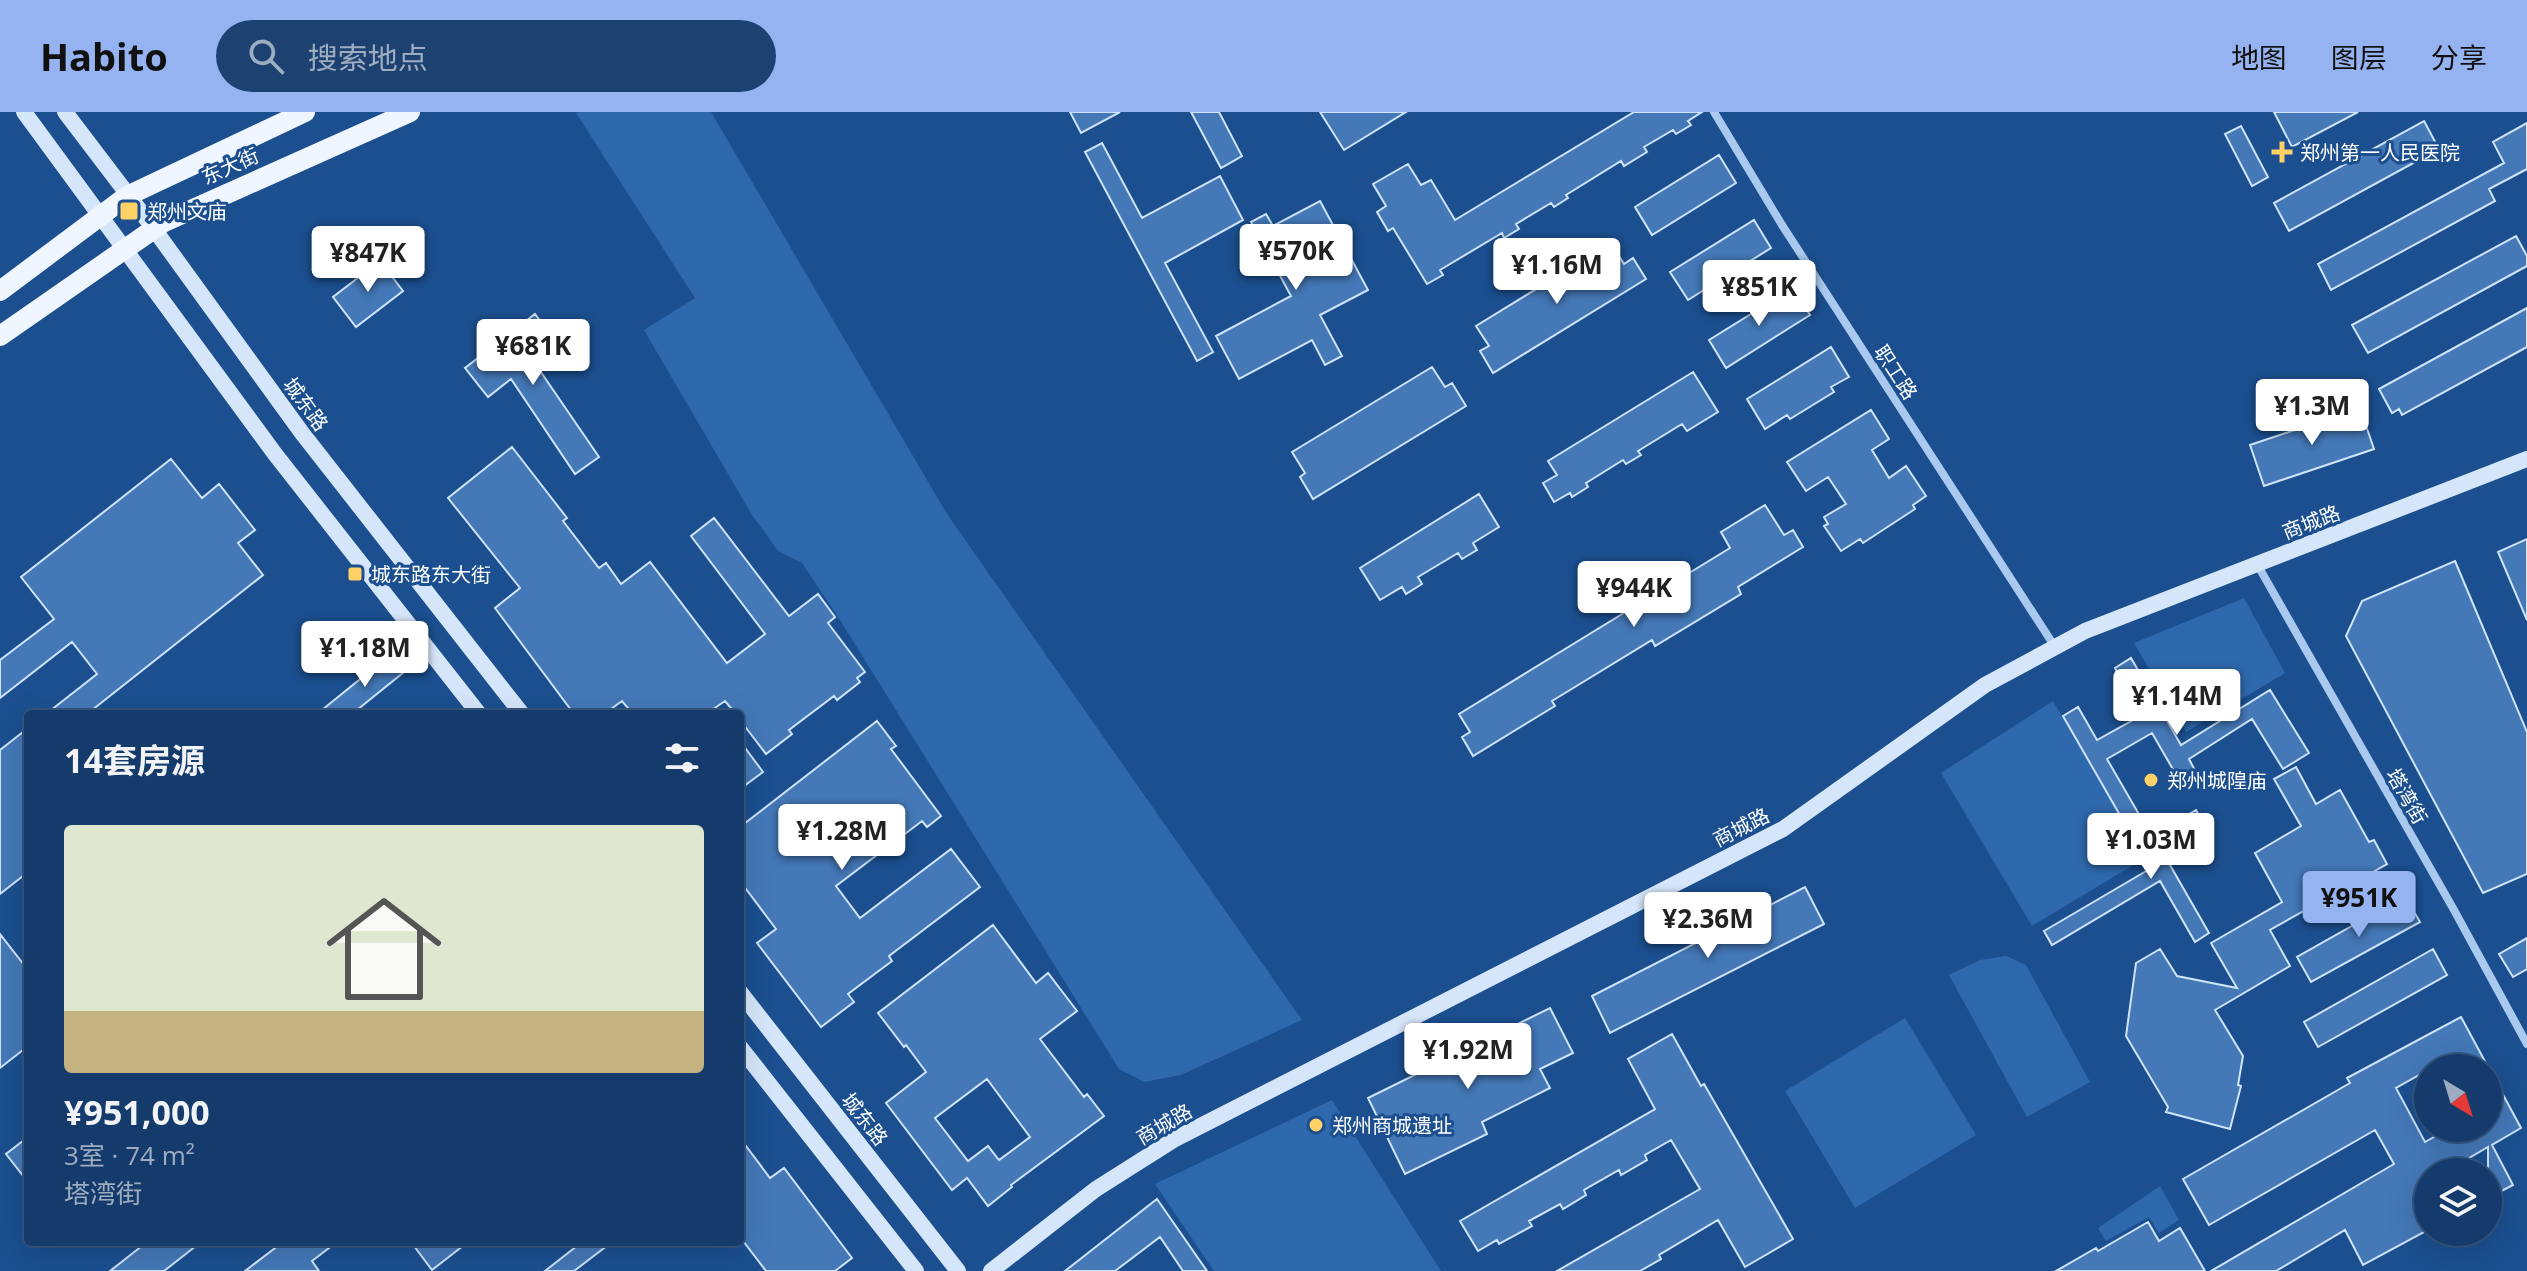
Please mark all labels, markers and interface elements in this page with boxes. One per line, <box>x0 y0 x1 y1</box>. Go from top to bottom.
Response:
search box <box>216 20 776 92</box>
text: Habito <box>40 30 168 82</box>
icon: search <box>244 34 288 78</box>
text: 搜索地点 <box>308 37 428 78</box>
text: 地图 <box>2231 38 2287 76</box>
text: 图层 <box>2331 38 2387 76</box>
text: 分享 <box>2431 38 2487 76</box>
place label: 郑州第一人民医院 <box>2300 139 2460 166</box>
street label: 东大街 <box>197 141 263 191</box>
marker: 郑州第一人民医院 <box>2271 141 2293 163</box>
place label: 郑州文庙 <box>147 198 227 225</box>
marker: 郑州文庙 <box>118 200 140 222</box>
pin: ¥570K <box>1240 224 1352 292</box>
pin: ¥847K <box>312 226 424 294</box>
text: ¥570K <box>1258 232 1334 268</box>
text: ¥847K <box>330 234 406 270</box>
pin: ¥1.16M <box>1492 238 1622 306</box>
text: ¥1.16M <box>1511 246 1603 282</box>
pin: ¥851K <box>1703 260 1815 328</box>
text: ¥851K <box>1721 268 1797 304</box>
pin: ¥681K <box>477 319 589 387</box>
text: ¥681K <box>495 327 571 363</box>
street label: 职工路 <box>1868 339 1924 405</box>
street label: 城东路 <box>277 372 335 436</box>
pin: ¥1.3M <box>2256 379 2368 447</box>
text: ¥1.3M <box>2274 387 2350 423</box>
street label: 商城路 <box>2278 499 2344 545</box>
place label: 城东路东大街 <box>371 561 491 588</box>
pin: ¥944K <box>1578 561 1690 629</box>
marker: 城东路东大街 <box>346 565 364 583</box>
text: ¥944K <box>1596 569 1672 605</box>
pin: ¥1.18M <box>300 621 430 689</box>
text: ¥1.18M <box>319 629 411 665</box>
pin: ¥1.14M <box>2112 669 2242 737</box>
text: ¥1.14M <box>2131 677 2223 713</box>
icon: filters <box>660 736 704 780</box>
text: 14套房源 <box>64 737 205 783</box>
street label: 塔湾街 <box>2380 763 2434 829</box>
place label: 郑州城隍庙 <box>2167 767 2267 794</box>
marker: 郑州城隍庙 <box>2142 771 2160 789</box>
street label: 商城路 <box>1708 801 1774 853</box>
pin: ¥1.28M <box>777 804 907 872</box>
text: ¥1.28M <box>796 812 888 848</box>
pin: ¥1.03M <box>2086 813 2216 881</box>
text: ¥1.03M <box>2105 821 2197 857</box>
pin: ¥951K <box>2303 871 2415 939</box>
icon: home <box>312 877 456 1021</box>
text: ¥951K <box>2321 879 2397 915</box>
pin: ¥2.36M <box>1643 892 1773 960</box>
text: ¥2.36M <box>1662 900 1754 936</box>
pin: ¥1.92M <box>1403 1023 1533 1091</box>
text: ¥1.92M <box>1422 1031 1514 1067</box>
north arrow <box>2414 1054 2502 1142</box>
map controls <box>2414 1054 2502 1246</box>
street label: 城东路 <box>836 1087 894 1151</box>
text: ¥951,000 <box>64 1089 210 1135</box>
street label: 商城路 <box>1131 1097 1197 1151</box>
place label: 郑州商城遗址 <box>1332 1112 1452 1139</box>
marker: 郑州商城遗址 <box>1307 1116 1325 1134</box>
text: 3室 · 74 m² <box>64 1137 195 1173</box>
button: layers <box>2414 1158 2502 1246</box>
text: 塔湾街 <box>64 1175 142 1211</box>

